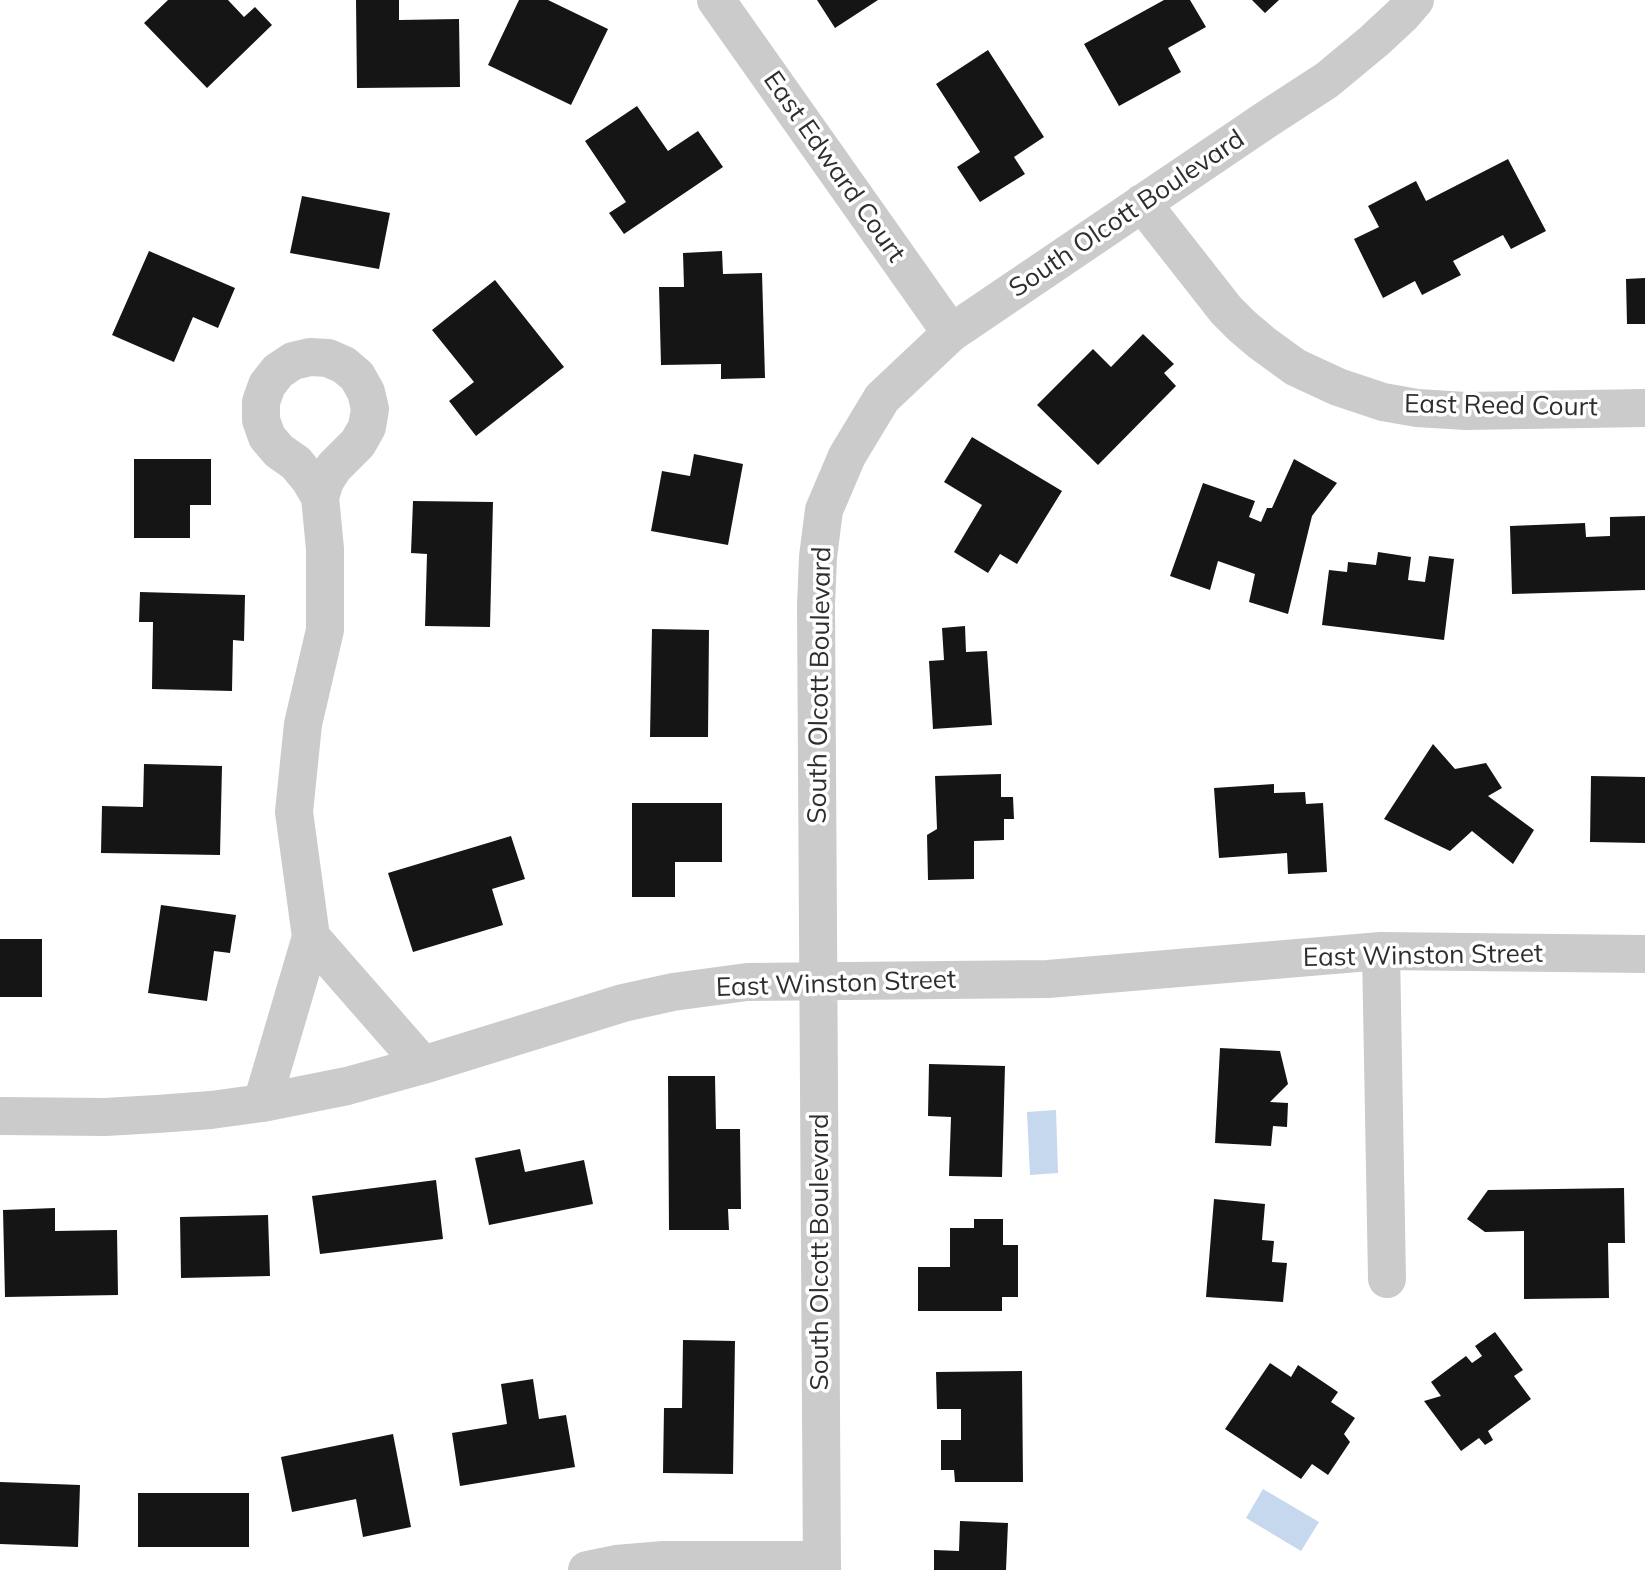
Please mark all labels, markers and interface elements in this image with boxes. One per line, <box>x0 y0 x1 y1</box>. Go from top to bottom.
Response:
street label: East Edward Court <box>757 66 911 268</box>
street label: South Olcott Boulevard <box>1003 124 1251 304</box>
street label: East Reed Court <box>1404 389 1598 423</box>
street label: South Olcott Boulevard <box>802 546 838 824</box>
street label: East Winston Street <box>1303 938 1543 974</box>
street label: East Winston Street <box>715 964 957 1004</box>
street label: South Olcott Boulevard <box>804 1113 836 1391</box>

